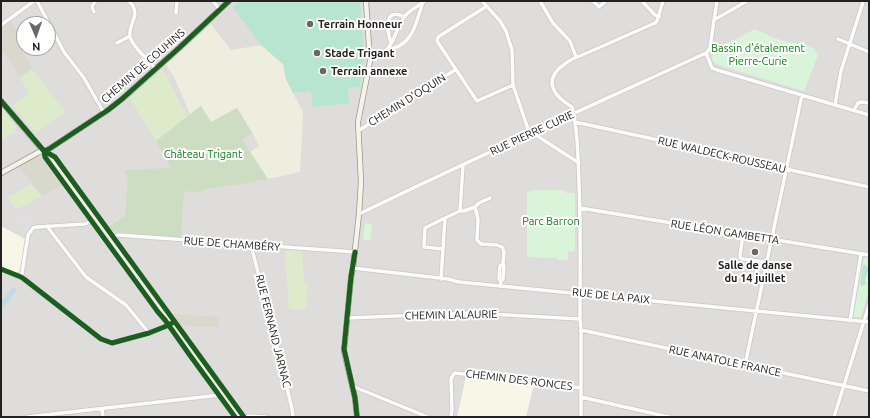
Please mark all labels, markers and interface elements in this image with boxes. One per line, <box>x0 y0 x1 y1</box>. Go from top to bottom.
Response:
north arrow <box>16 16 56 56</box>
place label: Terrain Honneur <box>318 17 402 31</box>
marker: Terrain Honneur <box>305 19 315 29</box>
street label: CHEMIN DE COUHINS <box>98 26 188 106</box>
text: N <box>32 41 41 53</box>
park label: Bassin d'étalement Pierre-Curie <box>711 41 805 67</box>
place label: Stade Trigant <box>325 46 394 60</box>
marker: Stade Trigant <box>312 48 322 58</box>
place label: Terrain annexe <box>331 64 407 78</box>
marker: Terrain annexe <box>318 66 328 76</box>
street label: CHEMIN D'OQUIN <box>366 71 448 129</box>
street label: RUE PIERRE CURIE <box>488 108 576 158</box>
street label: RUE WALDECK-ROUSSEAU <box>657 134 787 176</box>
park label: Château Trigant <box>164 147 242 161</box>
park label: Parc Barron <box>522 214 580 228</box>
street label: RUE LÉON GAMBETTA <box>670 217 780 247</box>
street label: RUE DE CHAMBÉRY <box>183 234 281 254</box>
marker: Salle de danse du 14 juillet <box>750 247 760 257</box>
place label: Salle de danse du 14 juillet <box>718 258 792 284</box>
street label: RUE FERNAND JARNAC <box>253 273 293 389</box>
street label: RUE DE LA PAIX <box>572 285 650 307</box>
street label: CHEMIN LALAURIE <box>404 308 498 322</box>
street label: RUE ANATOLE FRANCE <box>668 343 782 379</box>
street label: CHEMIN DES RONCES <box>465 367 573 393</box>

